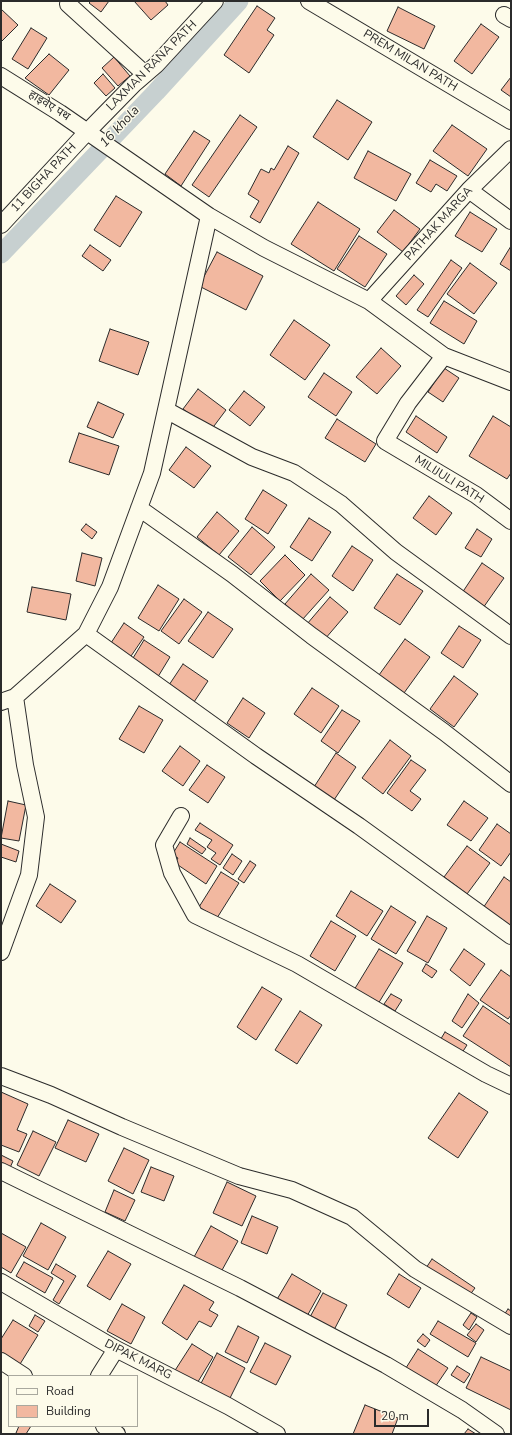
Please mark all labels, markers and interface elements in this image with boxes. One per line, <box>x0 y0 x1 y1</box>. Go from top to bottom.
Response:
street label: LAXMAN RANA PATH <box>104 18 200 114</box>
street label: PREM MILAN PATH <box>360 27 460 95</box>
street label: हाइवेए पथ <box>26 88 72 124</box>
water label: 16 khola <box>97 103 143 151</box>
street label: 11 BIGHA PATH <box>8 140 80 216</box>
street label: PATHAK MARGA <box>402 184 476 264</box>
street label: MILIJULI PATH <box>412 453 486 507</box>
street label: DIPAK MARG <box>102 1337 174 1383</box>
legend <box>8 1375 138 1427</box>
text: Road <box>46 1383 74 1399</box>
scale bar <box>376 1401 431 1427</box>
text: Building <box>46 1403 91 1419</box>
text: 20 m <box>381 1408 409 1424</box>

